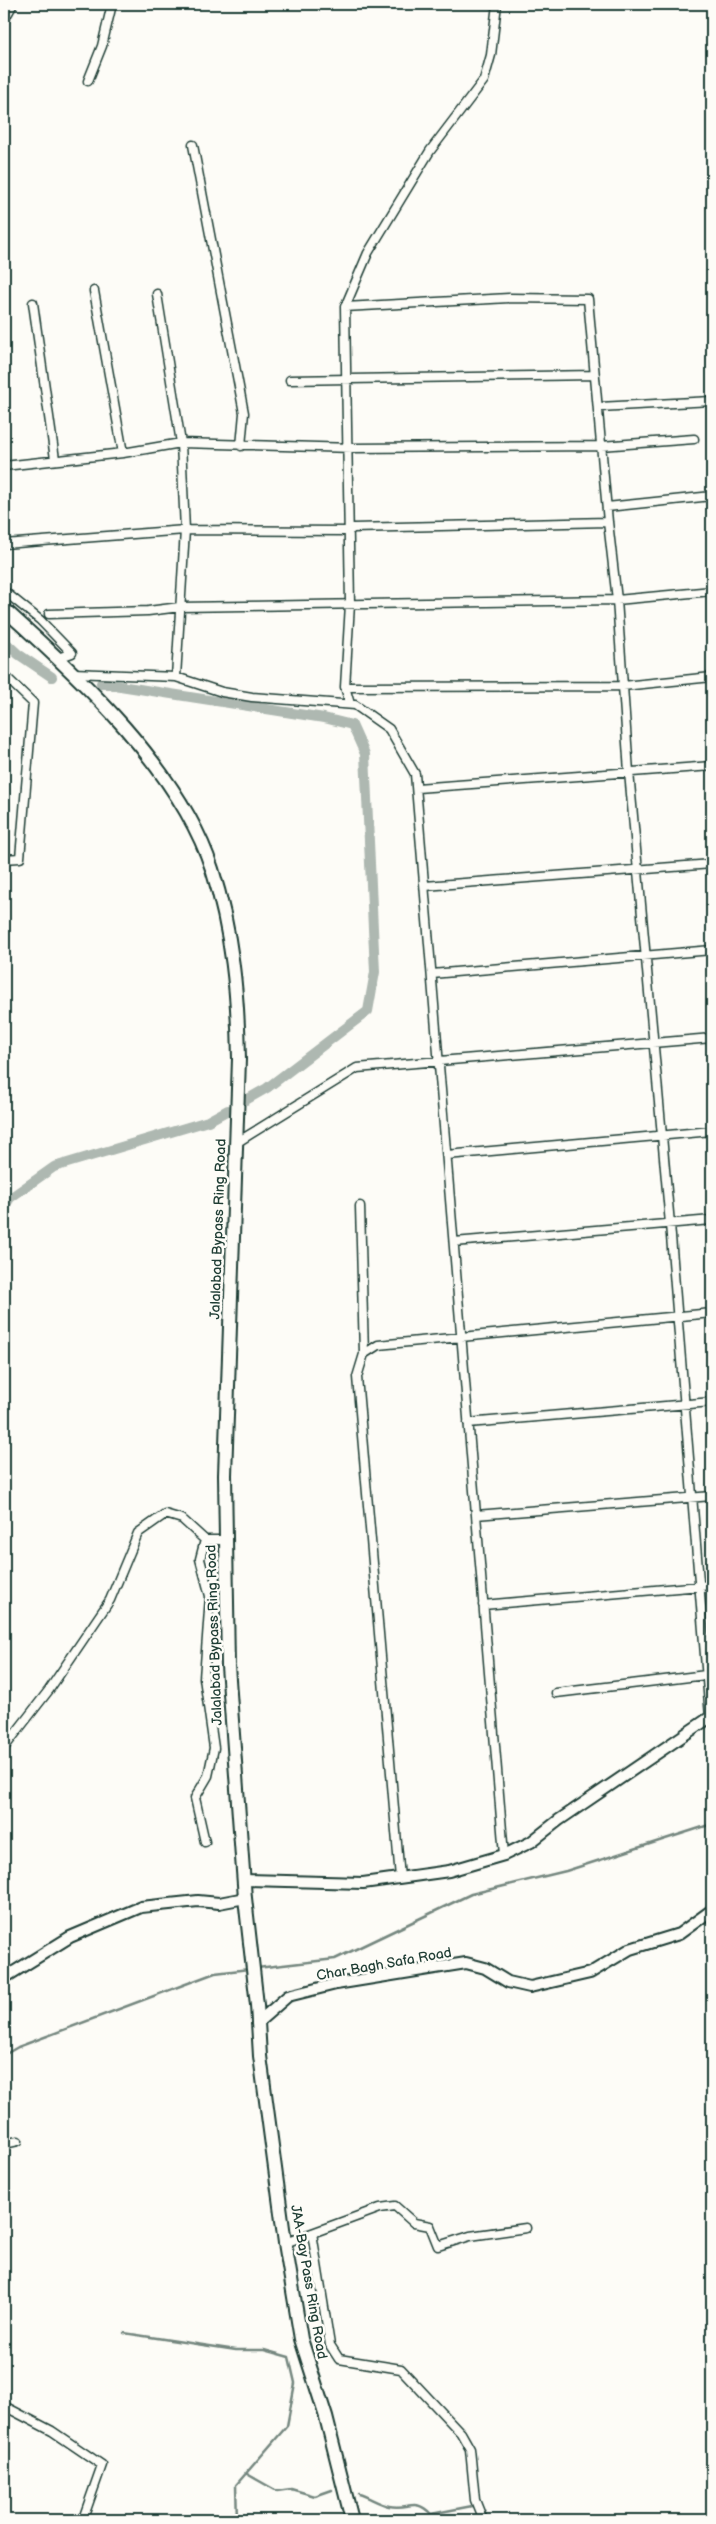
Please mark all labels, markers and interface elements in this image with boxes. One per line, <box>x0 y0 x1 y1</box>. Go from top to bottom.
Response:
street label: Jalalabad Bypass Ring Road <box>206 1138 230 1320</box>
street label: Jalalabad Bypass Ring Road <box>202 1544 226 1726</box>
street label: Char Bagh Safa Road <box>315 1944 453 1984</box>
street label: JAA-Bay Pass Ring Road <box>287 2204 331 2360</box>

